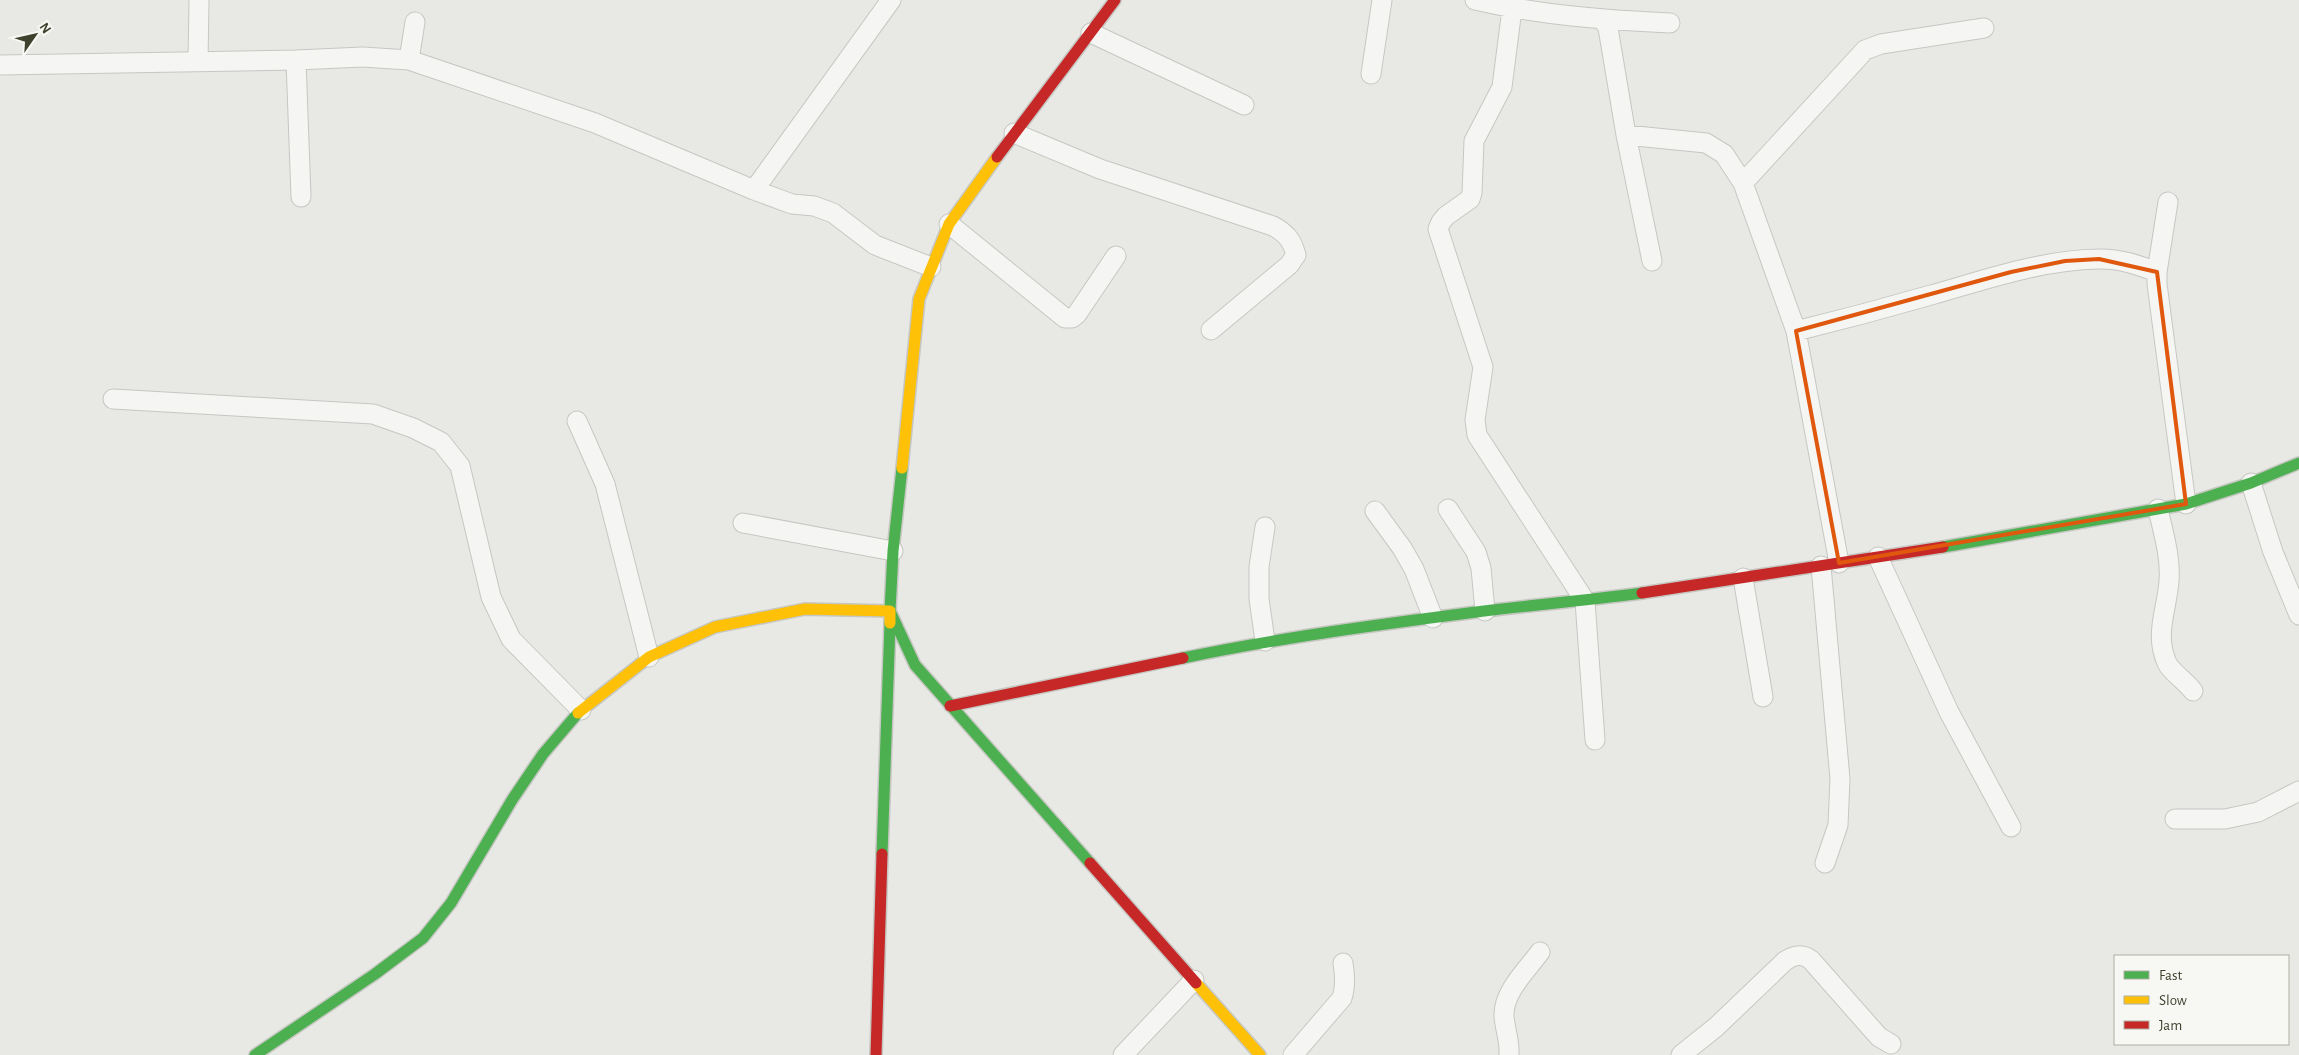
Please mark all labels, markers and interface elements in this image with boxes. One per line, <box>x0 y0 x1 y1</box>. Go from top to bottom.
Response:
north arrow <box>10 10 60 60</box>
text: N <box>36 20 53 36</box>
legend <box>2114 955 2289 1045</box>
text: Fast <box>2159 968 2183 983</box>
text: Slow <box>2159 993 2187 1008</box>
text: Jam <box>2159 1018 2182 1033</box>

